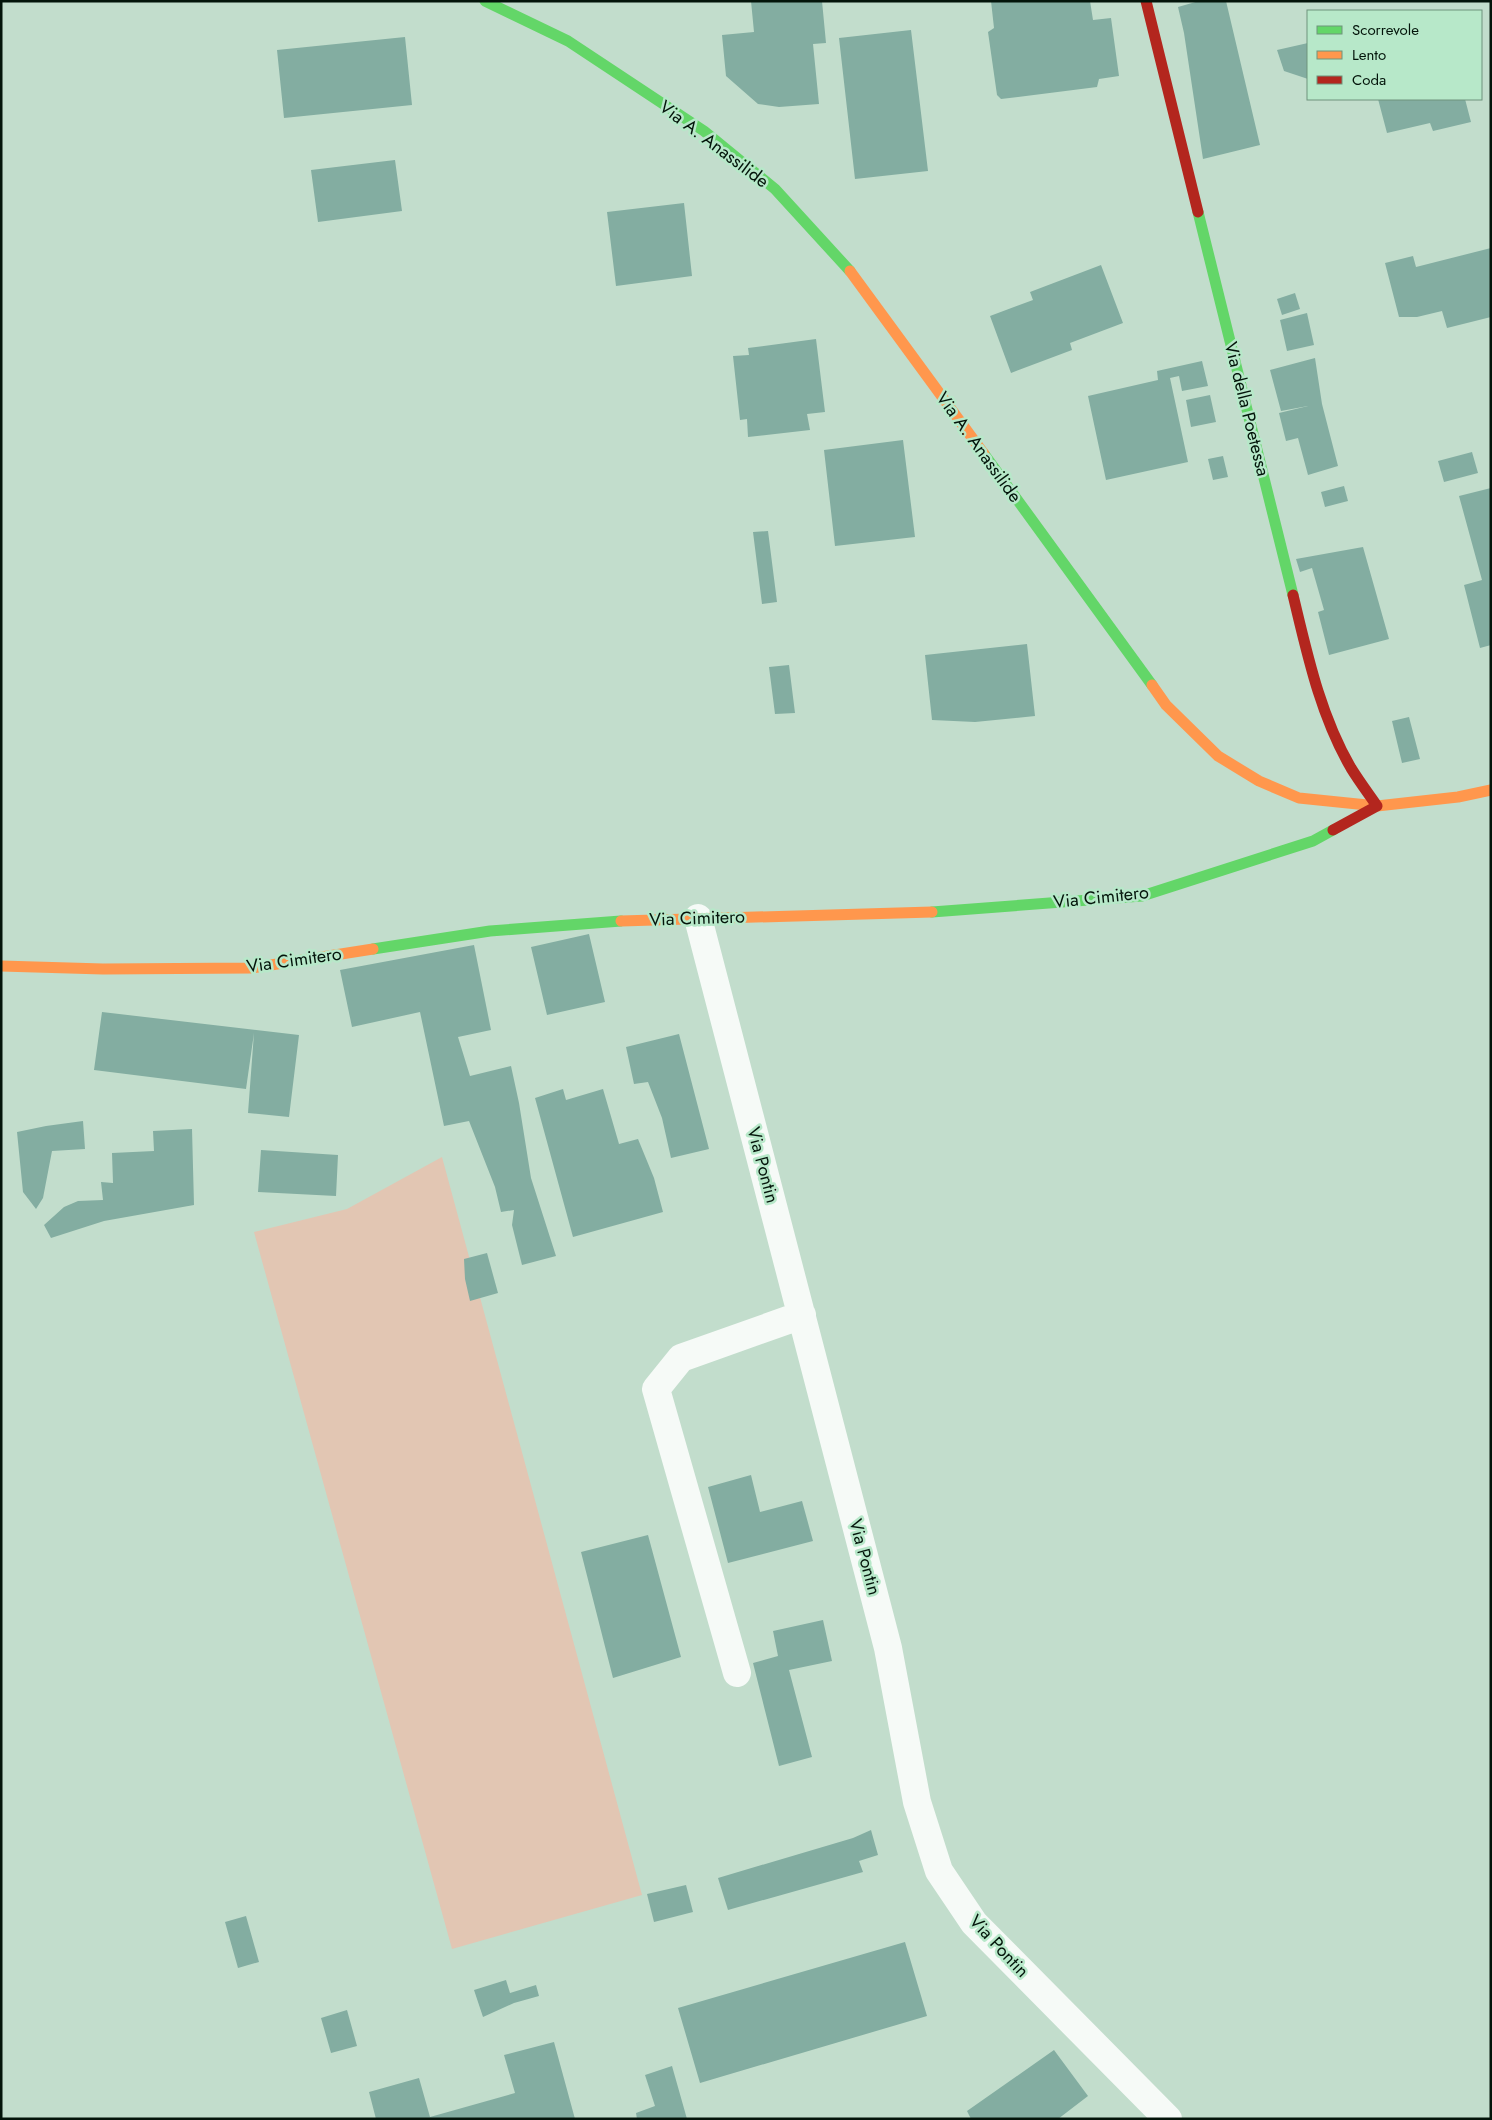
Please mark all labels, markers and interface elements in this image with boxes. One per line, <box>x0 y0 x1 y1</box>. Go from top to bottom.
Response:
legend <box>1307 10 1482 100</box>
text: Scorrevole <box>1352 19 1419 41</box>
text: Lento <box>1352 44 1386 66</box>
text: Coda <box>1352 69 1386 91</box>
street label: Via A. Anassilide <box>654 94 774 194</box>
street label: Via della Poetessa <box>1218 339 1276 479</box>
street label: Via A. Anassilide <box>930 386 1028 508</box>
street label: Via Cimitero <box>1052 879 1150 915</box>
street label: Via Cimitero <box>649 903 745 933</box>
street label: Via Cimitero <box>245 940 343 980</box>
street label: Via Pontin <box>740 1124 786 1206</box>
street label: Via Pontin <box>842 1516 888 1598</box>
street label: Via Pontin <box>963 1909 1035 1983</box>

